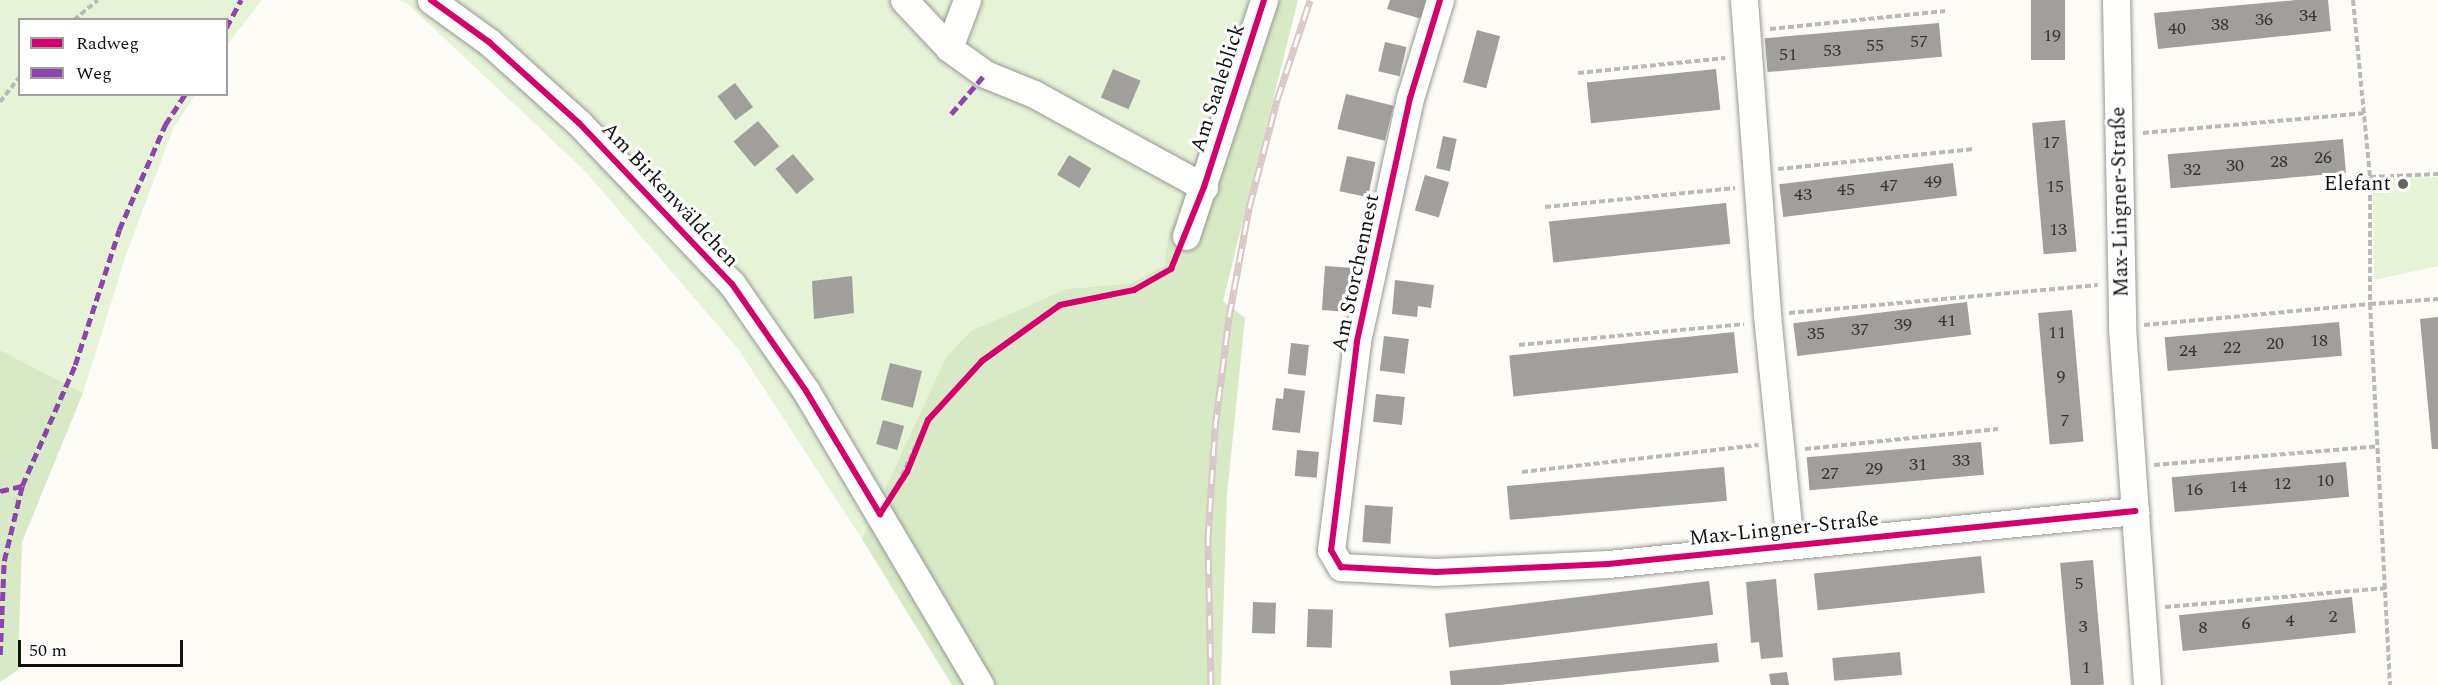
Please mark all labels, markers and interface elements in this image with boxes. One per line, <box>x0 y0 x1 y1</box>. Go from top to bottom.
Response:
house number: 34 <box>2299 5 2317 27</box>
house number: 36 <box>2255 9 2273 31</box>
house number: 38 <box>2211 14 2229 36</box>
legend <box>18 18 228 96</box>
house number: 40 <box>2168 18 2186 40</box>
street label: Am Saaleblick <box>1185 21 1251 155</box>
house number: 19 <box>2043 25 2061 47</box>
text: Radweg <box>76 30 139 57</box>
house number: 57 <box>1910 31 1928 53</box>
house number: 55 <box>1866 35 1884 57</box>
house number: 53 <box>1823 40 1841 62</box>
house number: 51 <box>1779 44 1797 66</box>
text: Weg <box>76 60 112 87</box>
street label: Max-Lingner-Straße <box>2106 106 2134 298</box>
street label: Am Birkenwäldchen <box>596 117 744 273</box>
house number: 17 <box>2042 132 2060 154</box>
house number: 26 <box>2314 147 2332 169</box>
house number: 28 <box>2270 151 2288 173</box>
house number: 30 <box>2226 155 2244 177</box>
house number: 32 <box>2183 159 2201 181</box>
house number: 49 <box>1924 171 1942 193</box>
place label: Elefant <box>2324 171 2391 197</box>
house number: 47 <box>1880 175 1898 197</box>
house number: 15 <box>2046 176 2064 198</box>
marker: Elefant <box>2396 177 2410 191</box>
house number: 45 <box>1837 179 1855 201</box>
house number: 43 <box>1794 184 1812 206</box>
street label: Am Storchennest <box>1327 192 1385 354</box>
house number: 13 <box>2049 219 2067 241</box>
house number: 41 <box>1938 310 1956 332</box>
house number: 39 <box>1894 314 1912 336</box>
house number: 37 <box>1851 319 1869 341</box>
house number: 11 <box>2048 322 2066 344</box>
house number: 35 <box>1807 323 1825 345</box>
house number: 18 <box>2310 330 2328 352</box>
house number: 20 <box>2266 333 2284 355</box>
house number: 22 <box>2223 337 2241 359</box>
house number: 24 <box>2179 340 2197 362</box>
house number: 9 <box>2057 366 2065 388</box>
house number: 7 <box>2061 410 2069 432</box>
house number: 33 <box>1952 450 1970 472</box>
house number: 31 <box>1909 454 1927 476</box>
house number: 29 <box>1865 458 1883 480</box>
house number: 27 <box>1821 463 1839 485</box>
house number: 10 <box>2316 470 2334 492</box>
house number: 12 <box>2273 473 2291 495</box>
house number: 14 <box>2229 476 2247 498</box>
house number: 16 <box>2185 479 2203 501</box>
street label: Max-Lingner-Straße <box>1688 507 1880 551</box>
house number: 5 <box>2075 573 2083 595</box>
house number: 2 <box>2329 606 2337 628</box>
house number: 4 <box>2286 610 2294 632</box>
house number: 6 <box>2242 613 2250 635</box>
house number: 3 <box>2079 616 2087 638</box>
house number: 8 <box>2199 617 2207 639</box>
scale bar <box>21 628 186 666</box>
text: 50 m <box>29 637 67 664</box>
house number: 1 <box>2082 657 2090 679</box>

